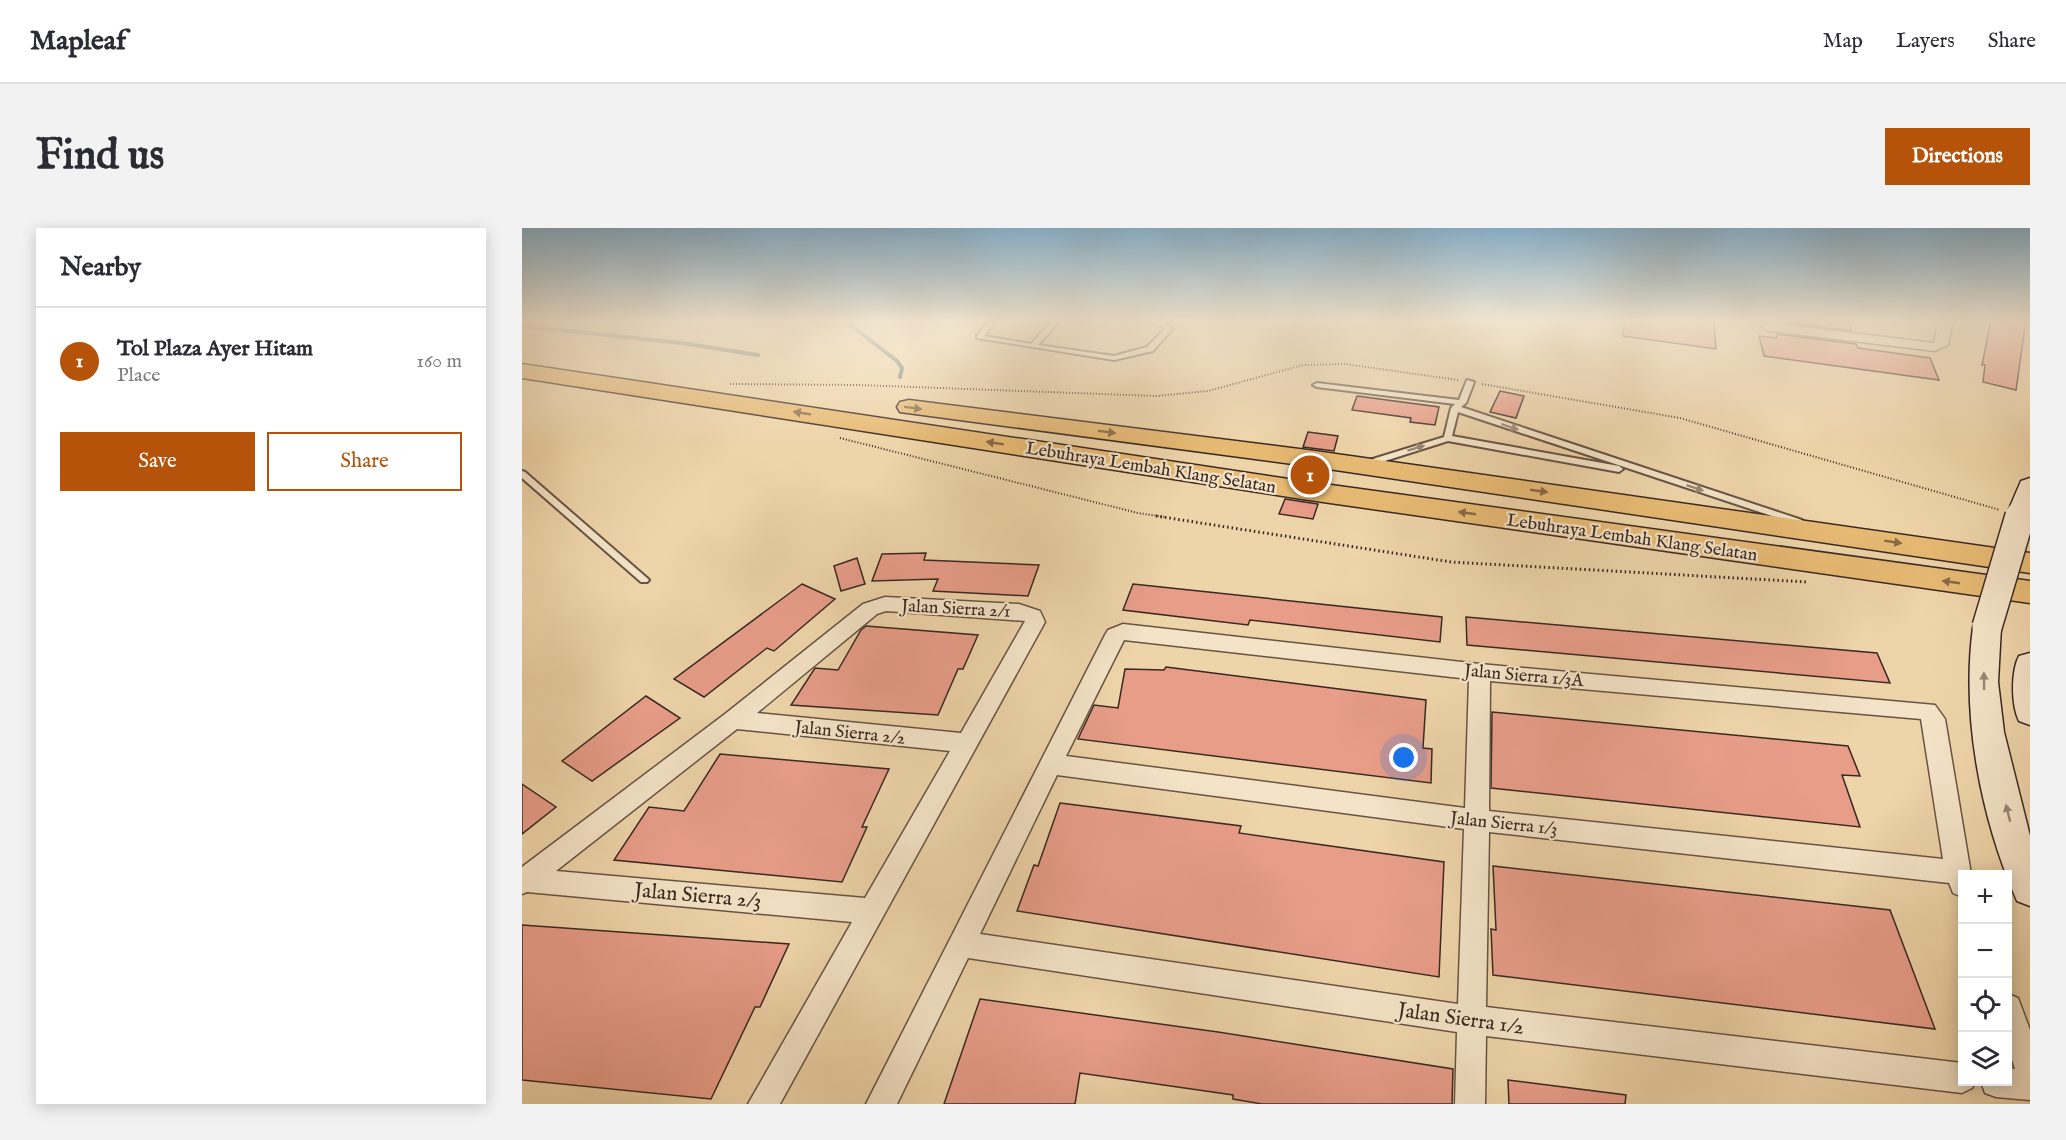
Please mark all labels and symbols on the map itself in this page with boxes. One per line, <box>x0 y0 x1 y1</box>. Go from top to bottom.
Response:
one-way arrow <box>904 403 923 412</box>
one-way arrow <box>793 408 812 417</box>
one-way arrow <box>1501 423 1519 432</box>
one-way arrow <box>1097 428 1116 437</box>
street label: Lebuhraya Lembah Klang Selatan <box>1024 437 1278 500</box>
one-way arrow <box>986 438 1005 447</box>
one-way arrow <box>1407 443 1425 452</box>
pin: 1 <box>1290 452 1330 498</box>
one-way arrow <box>1687 484 1705 494</box>
one-way arrow <box>1529 487 1548 496</box>
one-way arrow <box>1457 509 1476 518</box>
street label: Lebuhraya Lembah Klang Selatan <box>1505 509 1759 568</box>
one-way arrow <box>1883 538 1902 547</box>
one-way arrow <box>1942 577 1961 586</box>
street label: Jalan Sierra 2/1 <box>899 595 1011 624</box>
street label: Jalan Sierra 1/3A <box>1461 660 1585 693</box>
one-way arrow <box>1979 672 1989 691</box>
street label: Jalan Sierra 2/2 <box>791 716 906 751</box>
your location <box>1389 743 1418 772</box>
one-way arrow <box>2002 804 2012 822</box>
street label: Jalan Sierra 1/3 <box>1447 807 1559 842</box>
street label: Jalan Sierra 2/3 <box>631 877 763 916</box>
street label: Jalan Sierra 1/2 <box>1394 997 1526 1042</box>

